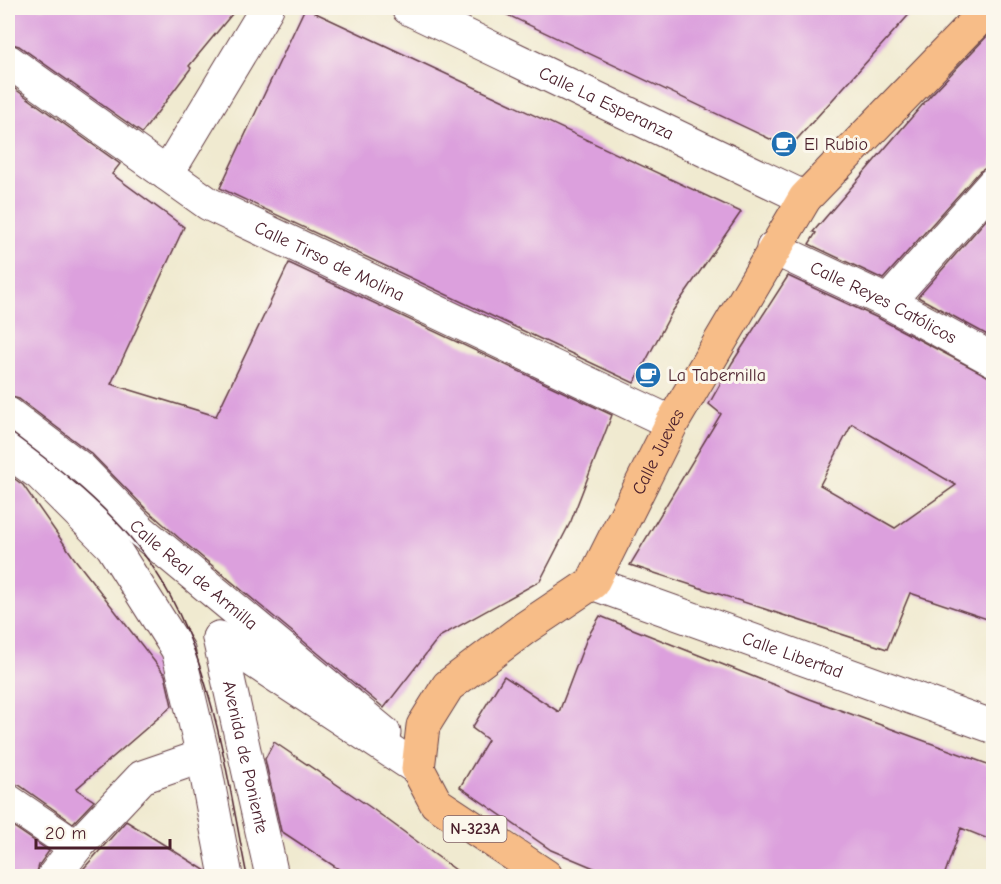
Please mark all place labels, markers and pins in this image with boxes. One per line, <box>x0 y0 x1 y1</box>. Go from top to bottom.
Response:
cafe icon: El Rubio <box>769 129 799 159</box>
place label: El Rubio <box>804 134 868 155</box>
cafe icon: La Tabernilla <box>633 360 663 390</box>
place label: La Tabernilla <box>668 365 766 386</box>

